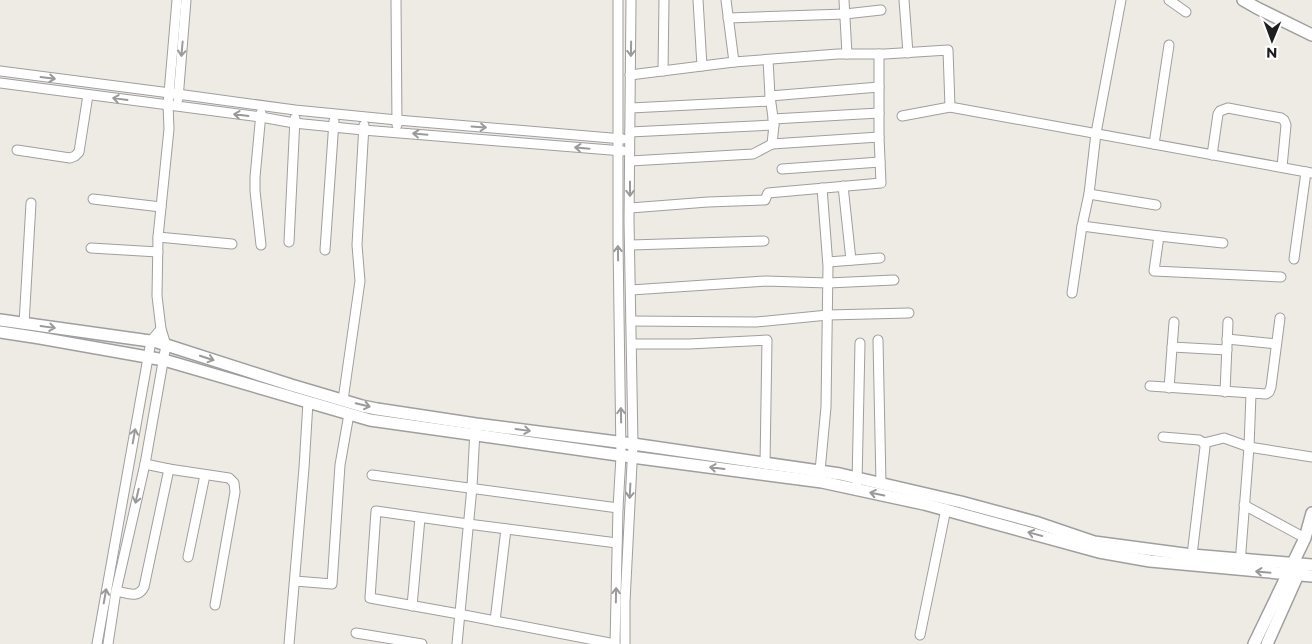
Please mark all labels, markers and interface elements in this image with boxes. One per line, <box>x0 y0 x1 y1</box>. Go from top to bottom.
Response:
north arrow <box>1247 15 1297 65</box>
one-way arrow <box>177 40 187 56</box>
one-way arrow <box>626 40 636 56</box>
text: N <box>1266 44 1278 62</box>
one-way arrow <box>40 73 56 83</box>
one-way arrow <box>112 94 128 104</box>
one-way arrow <box>233 109 249 119</box>
one-way arrow <box>471 122 487 132</box>
one-way arrow <box>412 130 428 139</box>
one-way arrow <box>574 143 590 153</box>
one-way arrow <box>625 180 635 197</box>
one-way arrow <box>613 245 623 262</box>
one-way arrow <box>40 322 56 332</box>
one-way arrow <box>199 354 215 364</box>
one-way arrow <box>354 401 370 411</box>
one-way arrow <box>616 408 625 424</box>
one-way arrow <box>515 425 531 435</box>
one-way arrow <box>130 429 140 445</box>
one-way arrow <box>709 463 725 473</box>
one-way arrow <box>626 483 635 499</box>
one-way arrow <box>132 488 141 504</box>
one-way arrow <box>870 488 886 498</box>
one-way arrow <box>1027 528 1043 538</box>
one-way arrow <box>1256 567 1272 576</box>
one-way arrow <box>101 588 111 604</box>
one-way arrow <box>611 588 621 604</box>

